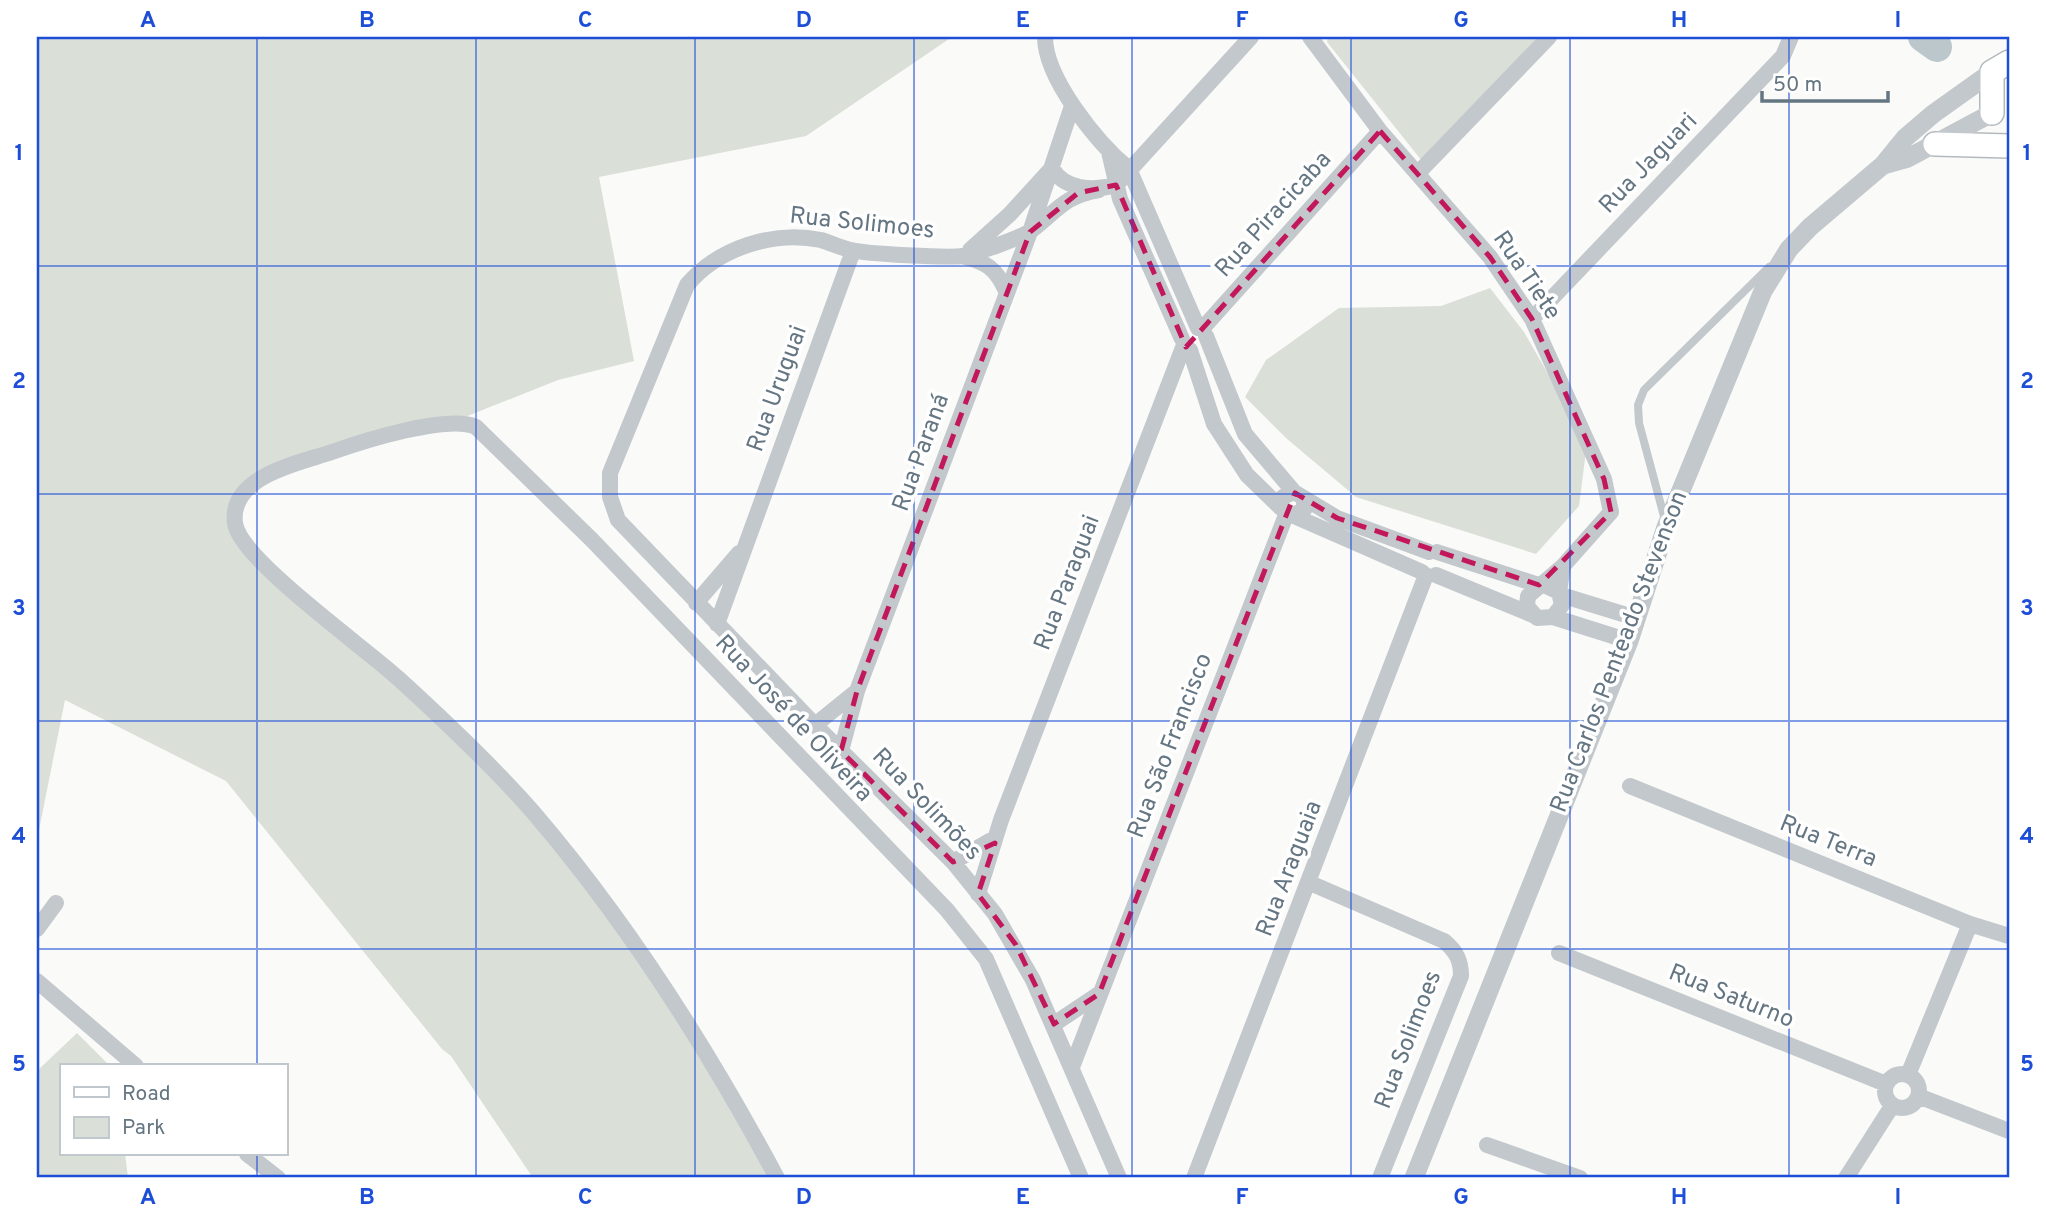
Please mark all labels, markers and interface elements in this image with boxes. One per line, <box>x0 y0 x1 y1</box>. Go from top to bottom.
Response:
text: A <box>140 7 156 36</box>
text: B <box>359 7 375 36</box>
text: C <box>578 7 592 36</box>
text: D <box>796 7 812 36</box>
text: E <box>1016 7 1030 36</box>
text: F <box>1235 7 1249 36</box>
text: G <box>1453 7 1469 36</box>
text: H <box>1671 7 1687 36</box>
text: I <box>1895 7 1901 36</box>
scale bar <box>1762 60 1888 104</box>
text: 50 m <box>1773 72 1822 99</box>
street label: Rua Jaguari <box>1593 107 1705 221</box>
text: 1 <box>14 140 24 169</box>
text: 1 <box>2022 140 2032 169</box>
street label: Rua Piracicaba <box>1209 146 1339 284</box>
street label: Rua Solimoes <box>788 201 936 247</box>
street label: Rua Tiete <box>1485 226 1567 326</box>
street label: Rua Uruguai <box>741 322 815 456</box>
text: 2 <box>12 368 26 397</box>
text: 2 <box>2020 368 2034 397</box>
street label: Rua Paraná <box>887 390 957 516</box>
street label: Rua Carlos Penteado Stevenson <box>1545 487 1695 817</box>
street label: Rua Paraguai <box>1028 511 1108 655</box>
text: 3 <box>12 595 26 624</box>
text: 3 <box>2020 595 2034 624</box>
street label: Rua José de Oliveira <box>708 629 878 809</box>
street label: Rua São Francisco <box>1122 649 1220 843</box>
street label: Rua Solimões <box>865 742 987 868</box>
street label: Rua Araguaia <box>1250 797 1330 941</box>
street label: Rua Terra <box>1775 809 1881 875</box>
text: 4 <box>12 823 26 852</box>
text: 4 <box>2020 823 2034 852</box>
street label: Rua Saturno <box>1664 958 1798 1036</box>
street label: Rua Solimoes <box>1369 967 1449 1113</box>
text: 5 <box>12 1051 26 1080</box>
text: 5 <box>2020 1051 2034 1080</box>
legend <box>60 1064 287 1156</box>
text: Road <box>122 1081 171 1108</box>
text: Park <box>122 1115 165 1142</box>
text: A <box>140 1184 156 1213</box>
text: B <box>359 1184 375 1213</box>
text: C <box>578 1184 592 1213</box>
text: D <box>796 1184 812 1213</box>
text: E <box>1016 1184 1030 1213</box>
text: F <box>1235 1184 1249 1213</box>
text: G <box>1453 1184 1469 1213</box>
text: H <box>1671 1184 1687 1213</box>
text: I <box>1895 1184 1901 1213</box>

